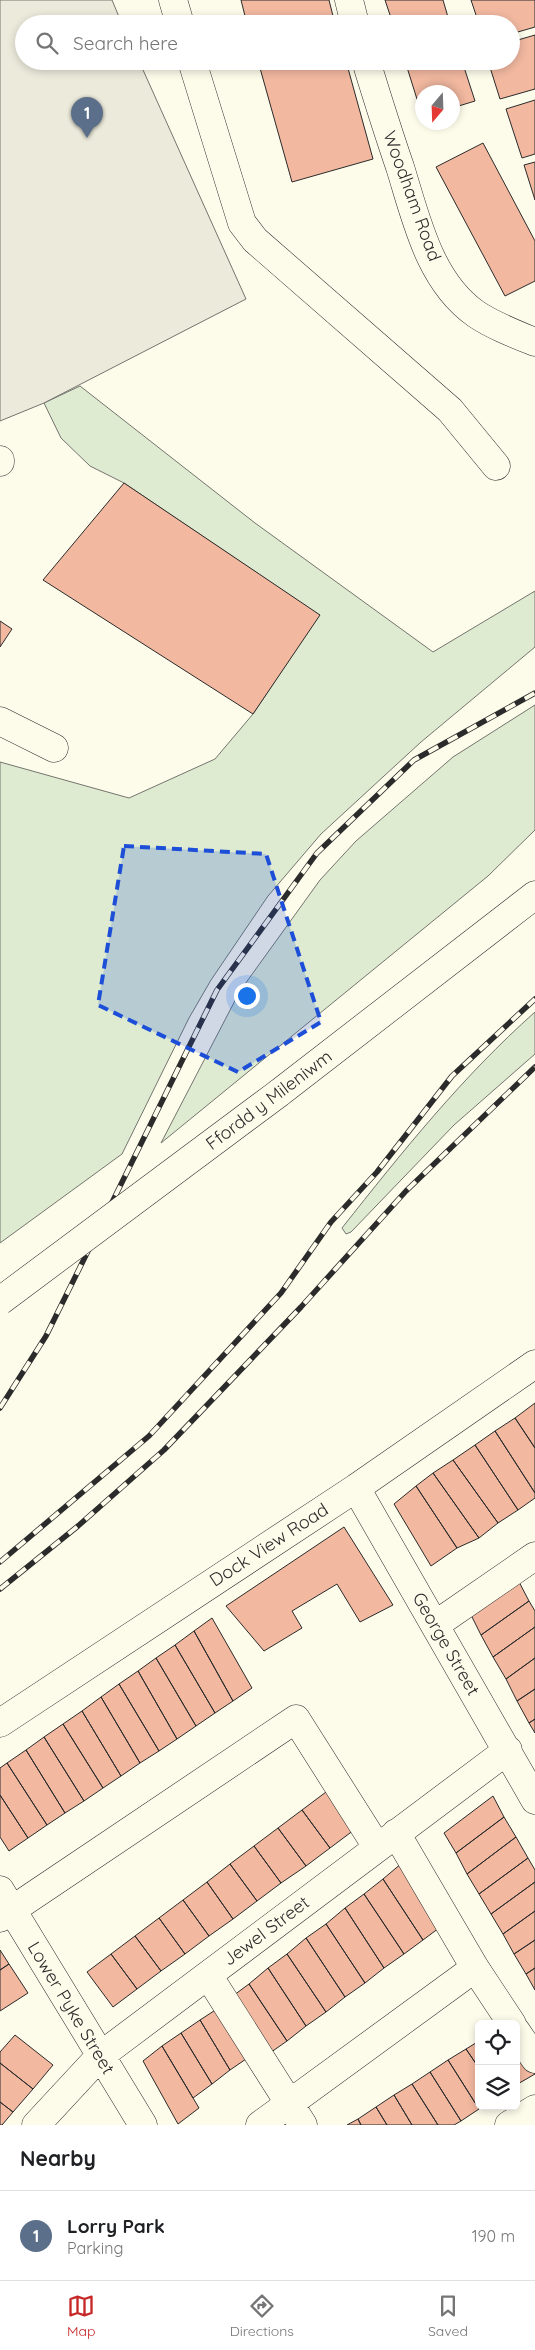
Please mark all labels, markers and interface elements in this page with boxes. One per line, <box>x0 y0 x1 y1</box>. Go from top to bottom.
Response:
search box <box>15 15 520 70</box>
icon: search <box>33 29 61 57</box>
text: Search here <box>73 31 178 55</box>
north arrow <box>415 85 460 130</box>
pin: 1 <box>71 97 103 138</box>
street label: Woodham Road <box>378 128 447 264</box>
your location <box>234 983 260 1009</box>
street label: Ffordd y Mileniwm <box>201 1045 336 1155</box>
street label: Dock View Road <box>205 1498 332 1592</box>
street label: George Street <box>408 1588 485 1699</box>
street label: Jewel Street <box>218 1891 314 1971</box>
street label: Lower Pyke Street <box>23 1937 120 2078</box>
map controls <box>475 2020 520 2110</box>
button: locate <box>475 2020 520 2065</box>
button: layers <box>475 2065 520 2110</box>
text: Nearby <box>20 2145 96 2171</box>
text: Lorry Park <box>67 2214 165 2238</box>
text: 1 <box>33 2226 39 2246</box>
text: 190 m <box>472 2226 515 2246</box>
text: Parking <box>67 2238 124 2258</box>
tab: Map <box>67 2292 96 2340</box>
tab: Directions <box>230 2292 294 2340</box>
tab: Saved <box>428 2292 468 2340</box>

